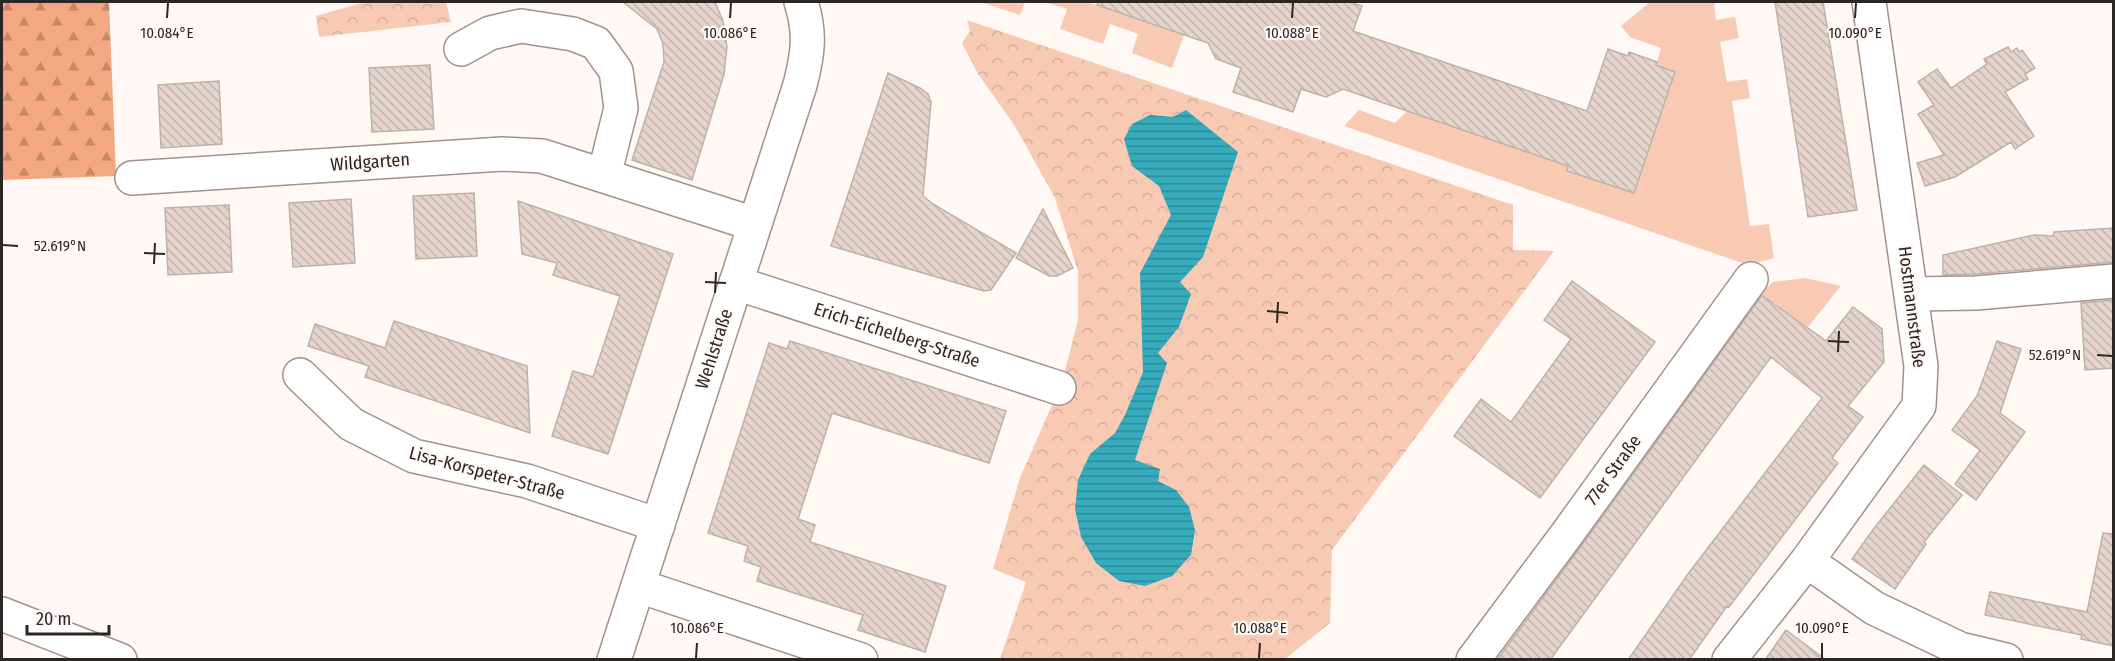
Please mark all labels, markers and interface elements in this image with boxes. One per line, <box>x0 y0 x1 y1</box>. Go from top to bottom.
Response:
text: 10.084°E <box>140 24 194 42</box>
text: 10.086°E <box>703 24 757 42</box>
text: 10.088°E <box>1265 24 1319 42</box>
text: 10.090°E <box>1828 24 1882 42</box>
street label: Wildgarten <box>330 148 410 176</box>
text: 52.619°N <box>34 237 86 255</box>
street label: Hostmannstraße <box>1894 245 1930 369</box>
street label: Erich-Eichelberg-Straße <box>811 298 983 372</box>
street label: Wehlstraße <box>691 306 737 392</box>
text: 52.619°N <box>2029 346 2081 364</box>
street label: 77er Straße <box>1580 431 1646 509</box>
street label: Lisa-Korspeter-Straße <box>407 442 567 504</box>
scale bar <box>27 598 110 636</box>
text: 20 m <box>36 608 71 630</box>
text: 10.086°E <box>670 619 724 637</box>
text: 10.088°E <box>1233 619 1287 637</box>
text: 10.090°E <box>1795 619 1849 637</box>

